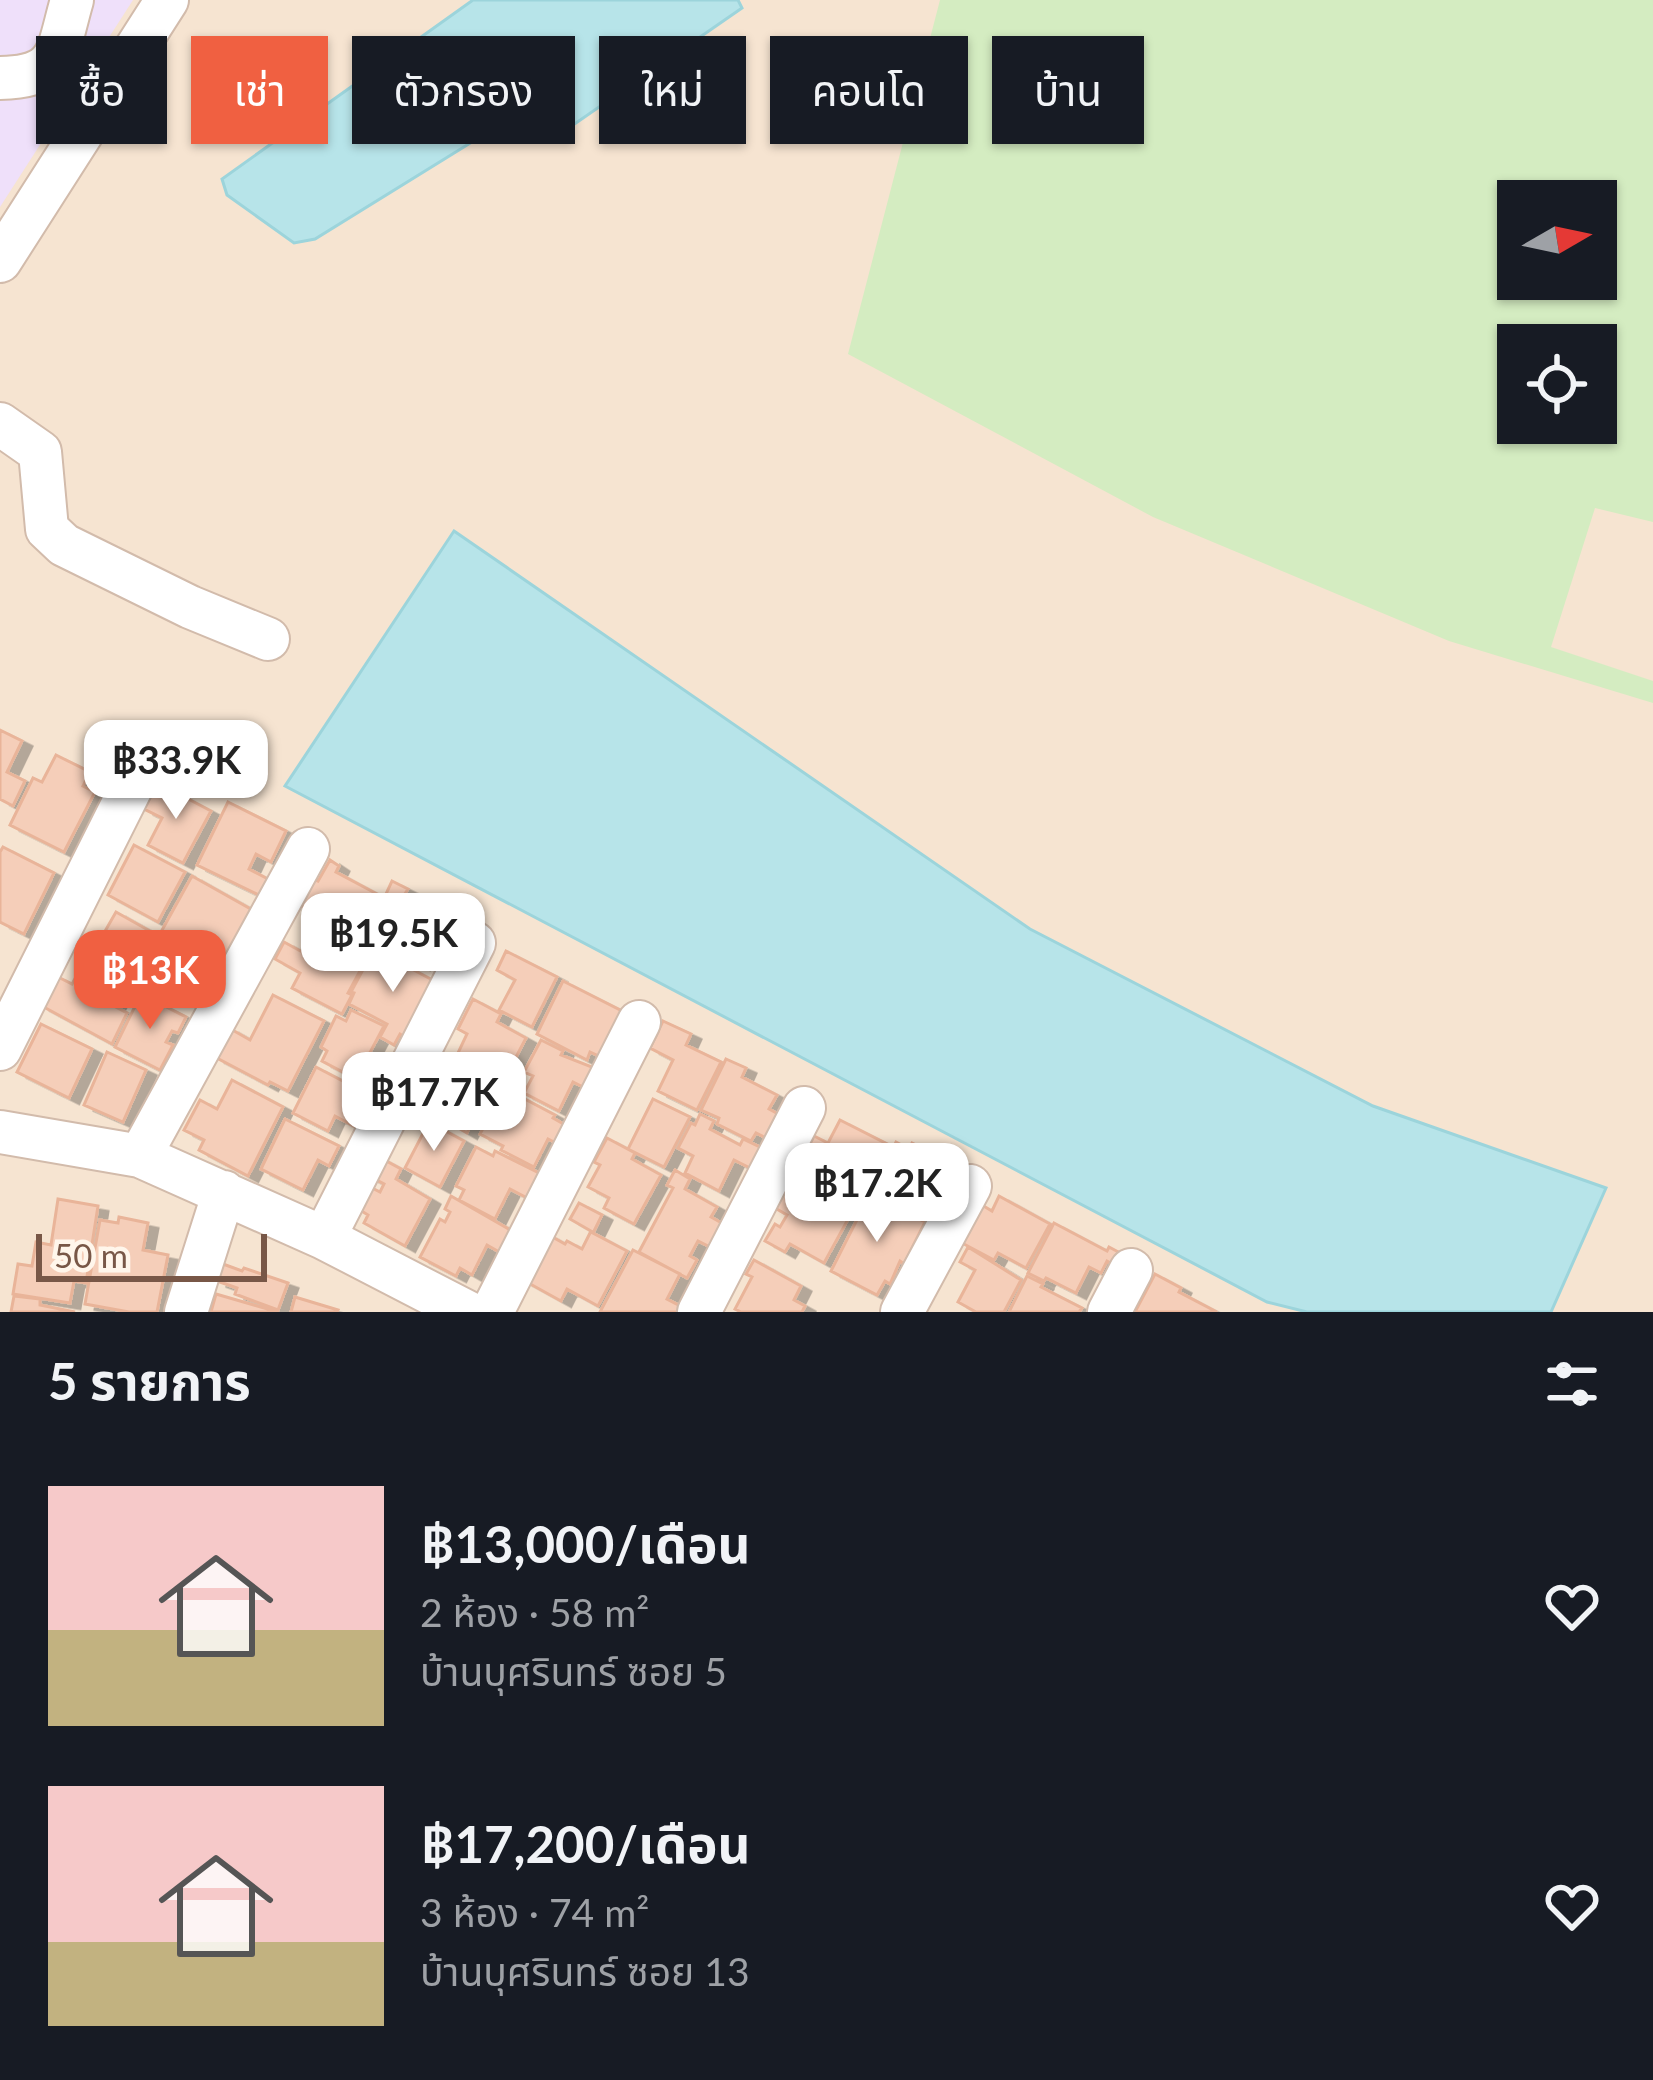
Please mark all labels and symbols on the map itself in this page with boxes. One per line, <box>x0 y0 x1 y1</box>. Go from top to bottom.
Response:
north arrow <box>1497 180 1617 300</box>
pin: ฿33.9K <box>78 720 274 822</box>
pin: ฿19.5K <box>295 893 491 995</box>
pin: ฿13K <box>79 930 221 1032</box>
pin: ฿17.7K <box>336 1052 532 1154</box>
pin: ฿17.2K <box>779 1143 975 1245</box>
scale bar <box>36 1228 267 1281</box>

